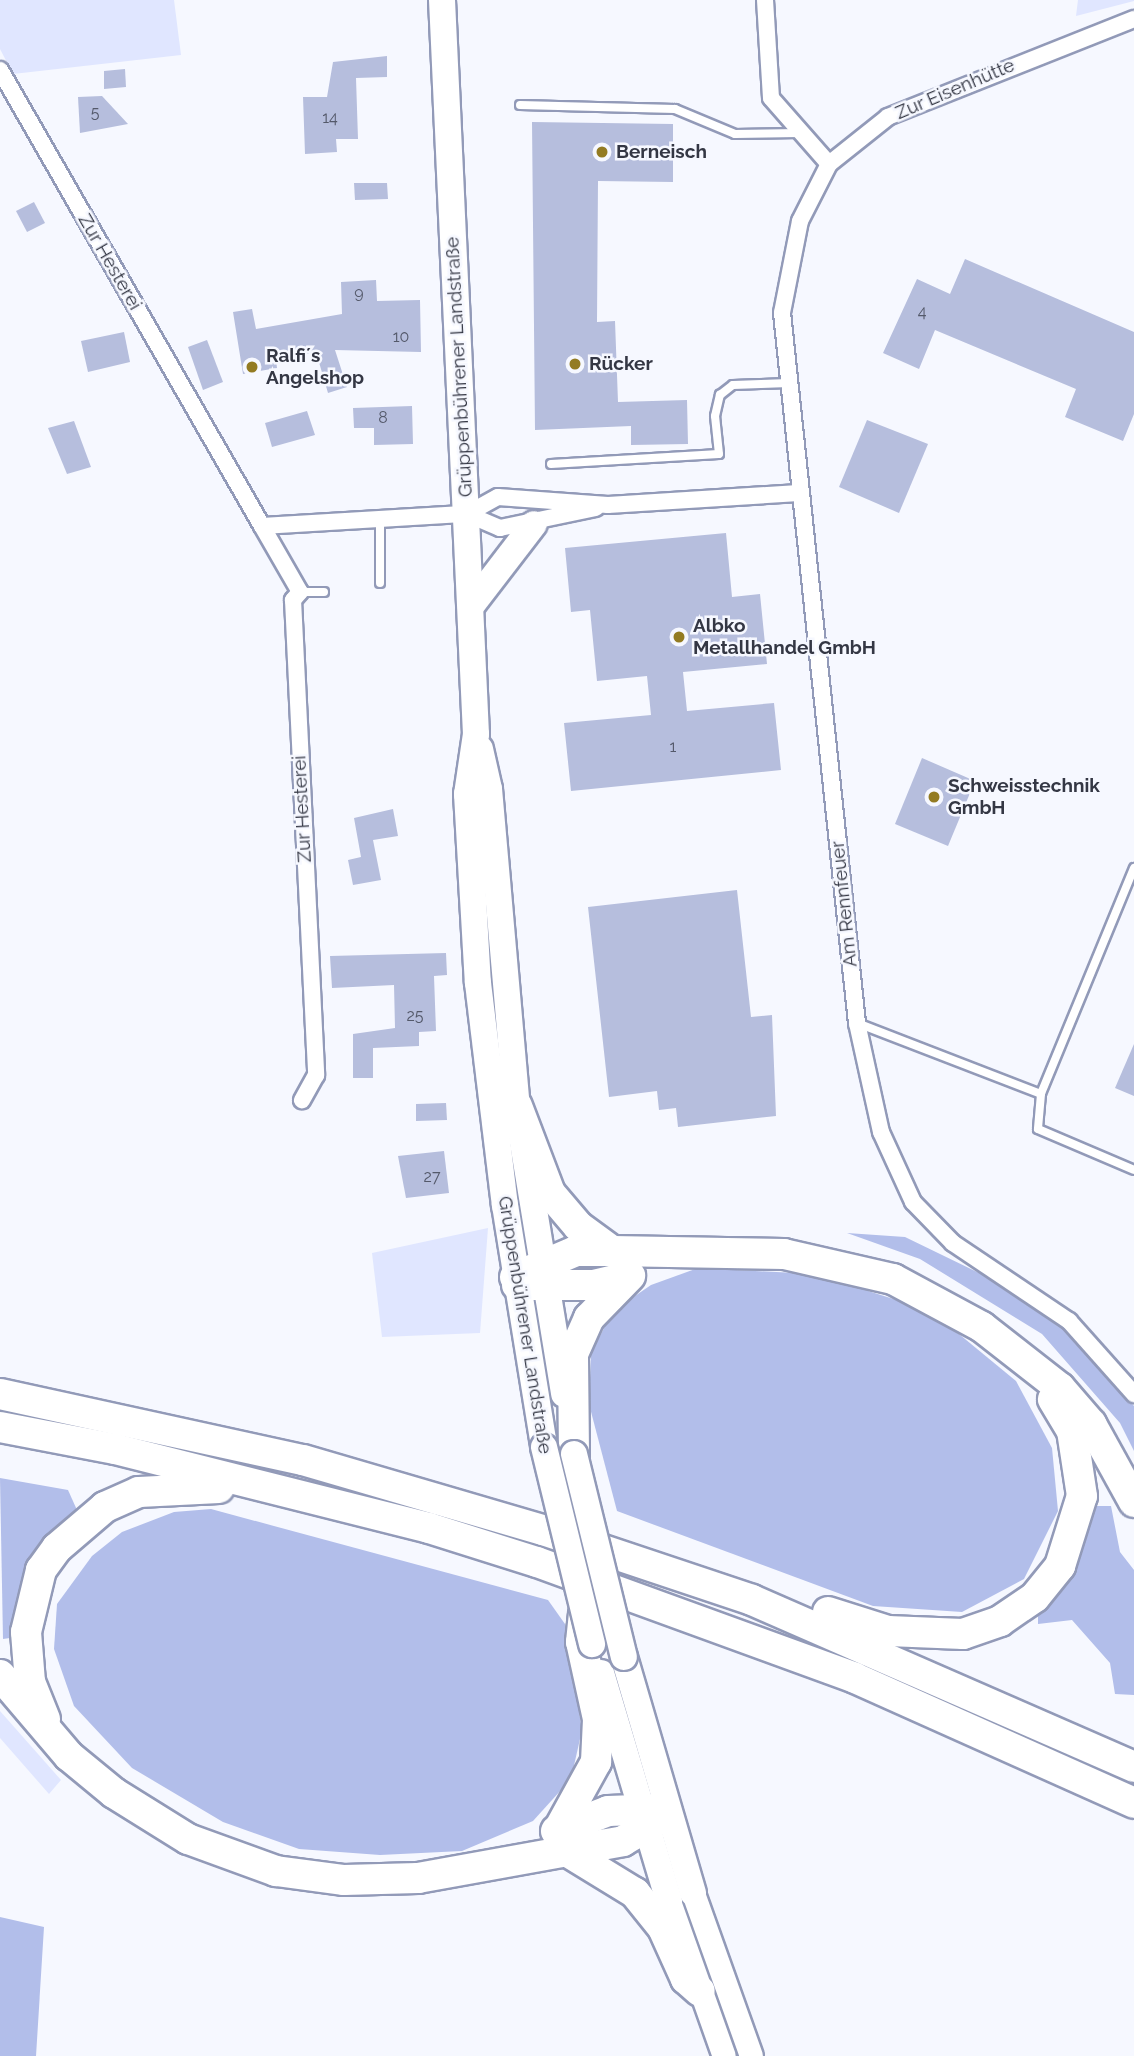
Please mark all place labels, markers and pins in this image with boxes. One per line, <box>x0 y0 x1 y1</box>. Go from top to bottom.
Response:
place label: Berneisch <box>616 141 707 163</box>
marker: Berneisch <box>594 144 610 160</box>
place label: Ralfi´s Angelshop <box>266 345 364 389</box>
place label: Rücker <box>589 353 653 375</box>
marker: Rücker <box>567 356 583 372</box>
marker: Ralfi´s Angelshop <box>244 359 260 375</box>
place label: Albko Metallhandel GmbH <box>693 615 876 659</box>
marker: Albko Metallhandel GmbH <box>671 629 687 645</box>
place label: Schweisstechnik GmbH <box>948 775 1100 819</box>
marker: Schweisstechnik GmbH <box>926 789 942 805</box>

